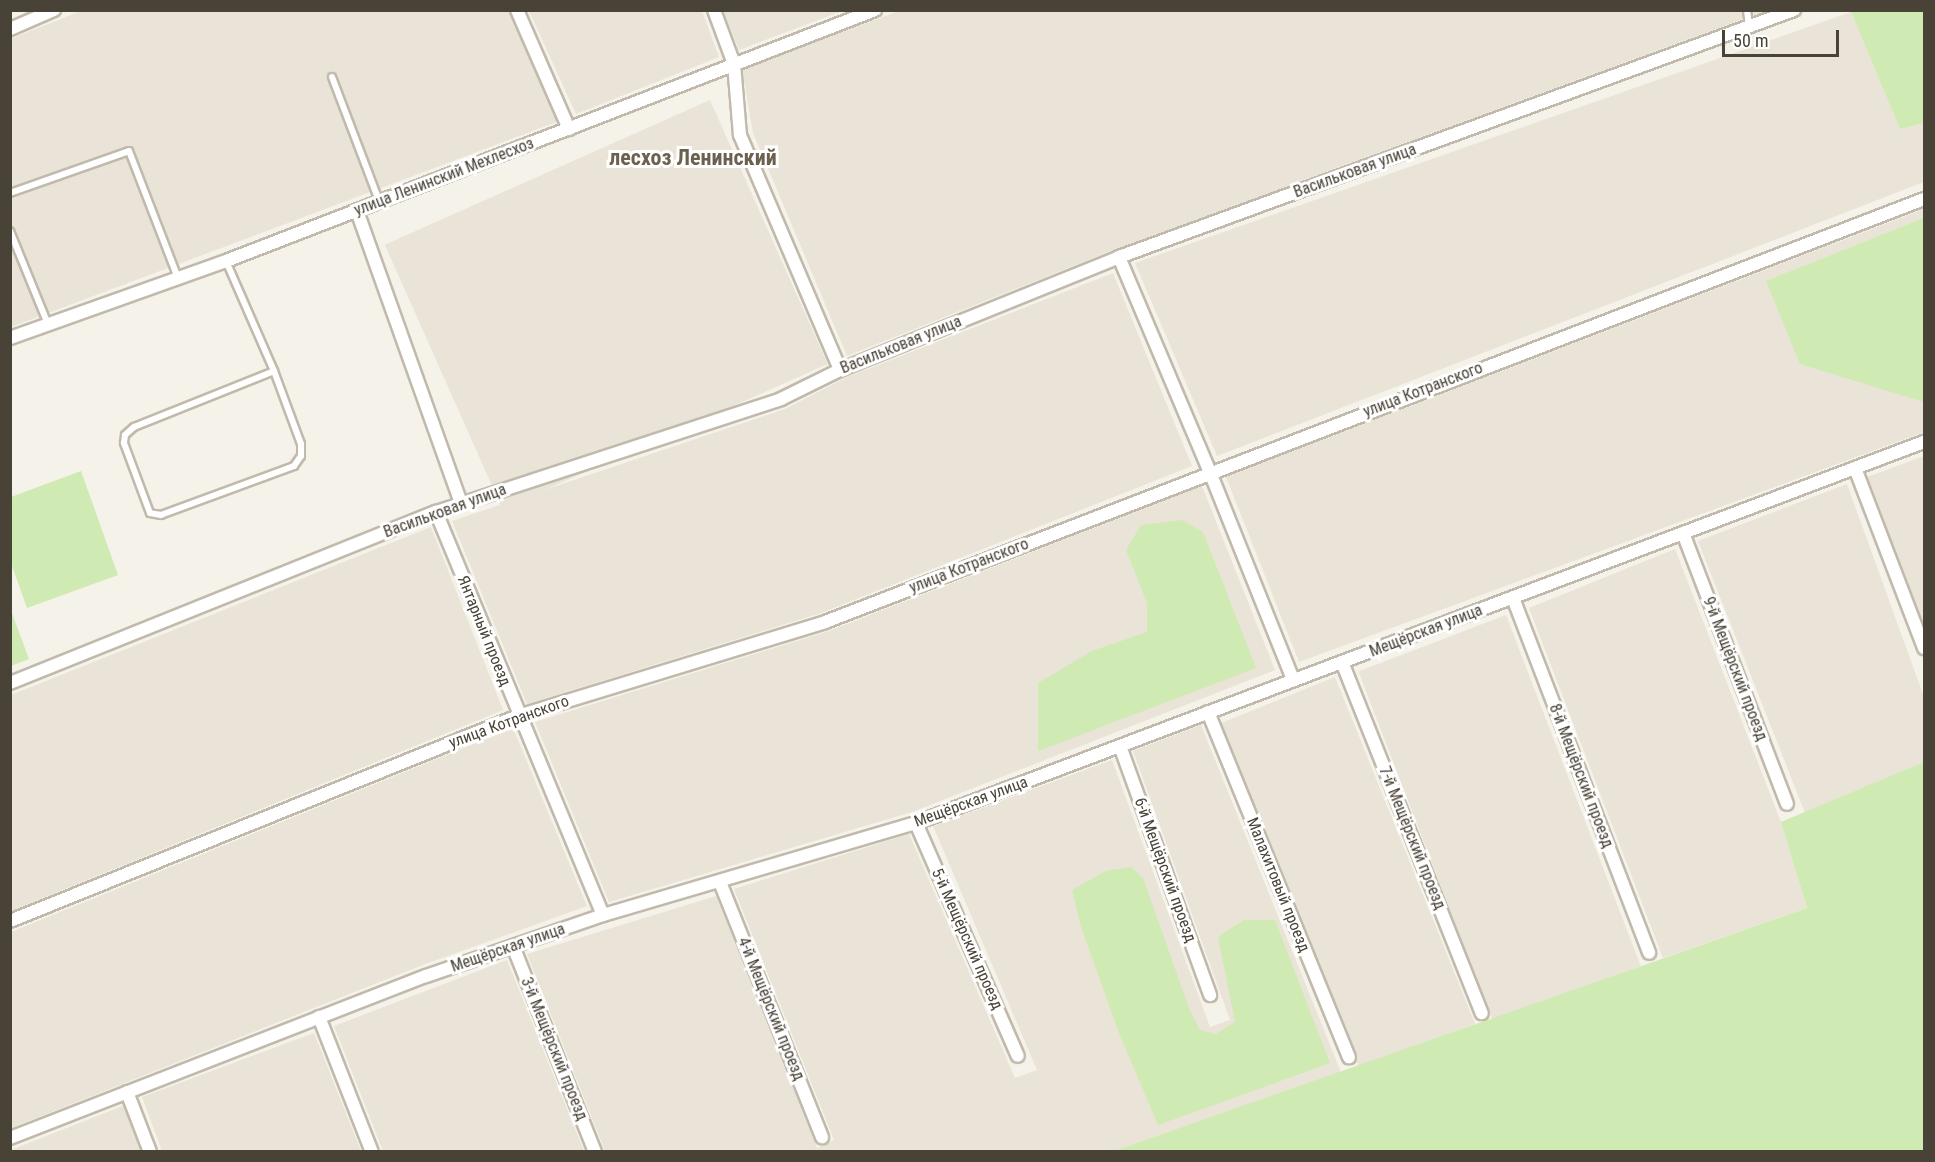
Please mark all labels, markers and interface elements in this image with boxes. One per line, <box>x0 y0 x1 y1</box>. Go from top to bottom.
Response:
scale bar <box>1725 18 1842 56</box>
text: 50 m <box>1733 30 1768 51</box>
street label: улица Ленинский Мехлесхоз <box>351 134 537 220</box>
street label: Васильковая улица <box>1291 140 1419 202</box>
district label: лесхоз Ленинский <box>609 145 777 171</box>
street label: Васильковая улица <box>838 312 964 378</box>
street label: улица Котранского <box>1361 358 1485 422</box>
street label: Васильковая улица <box>381 480 509 542</box>
street label: улица Котранского <box>907 534 1031 598</box>
street label: Янтарный проезд <box>453 573 515 689</box>
street label: 9-й Мещёрский проезд <box>1699 594 1771 744</box>
street label: Мещёрская улица <box>1367 601 1485 661</box>
street label: улица Котранского <box>446 691 572 753</box>
street label: 8-й Мещёрский проезд <box>1545 701 1617 851</box>
street label: 7-й Мещёрский проезд <box>1375 764 1449 912</box>
street label: Мещёрская улица <box>912 773 1030 831</box>
street label: 6-й Мещёрский проезд <box>1130 795 1200 945</box>
street label: Малахитовый проезд <box>1242 815 1314 955</box>
street label: 5-й Мещёрский проезд <box>927 865 1007 1013</box>
street label: Мещёрская улица <box>448 919 568 977</box>
street label: 4-й Мещёрский проезд <box>734 935 808 1083</box>
street label: 3-й Мещёрский проезд <box>517 975 591 1123</box>

